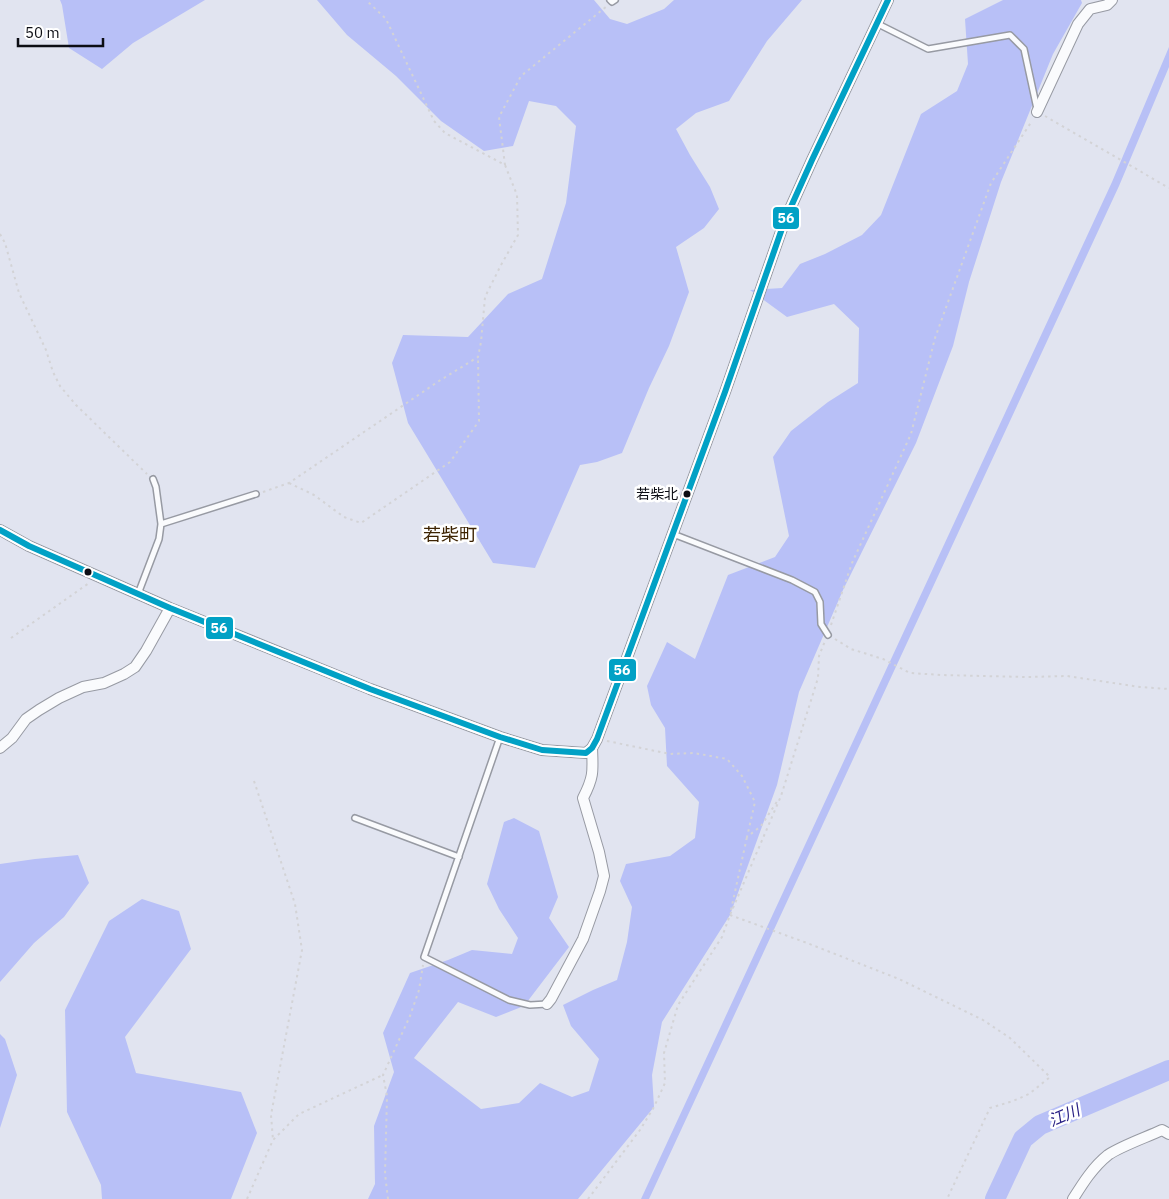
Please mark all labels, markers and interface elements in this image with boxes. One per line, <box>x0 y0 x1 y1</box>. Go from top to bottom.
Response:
scale bar <box>18 15 102 47</box>
text: 50 m <box>25 23 60 42</box>
line badge: 56 <box>772 206 800 230</box>
text: 56 <box>778 209 794 227</box>
place label: 若柴北 <box>636 485 678 503</box>
marker: 若柴北 <box>682 489 692 499</box>
district label: 若柴町 <box>423 523 477 546</box>
unlabelled marker <box>83 567 93 577</box>
line badge: 56 <box>205 616 234 640</box>
text: 56 <box>211 619 227 637</box>
line badge: 56 <box>608 658 637 682</box>
text: 56 <box>614 661 630 679</box>
water label: 江川 <box>1045 1099 1084 1130</box>

